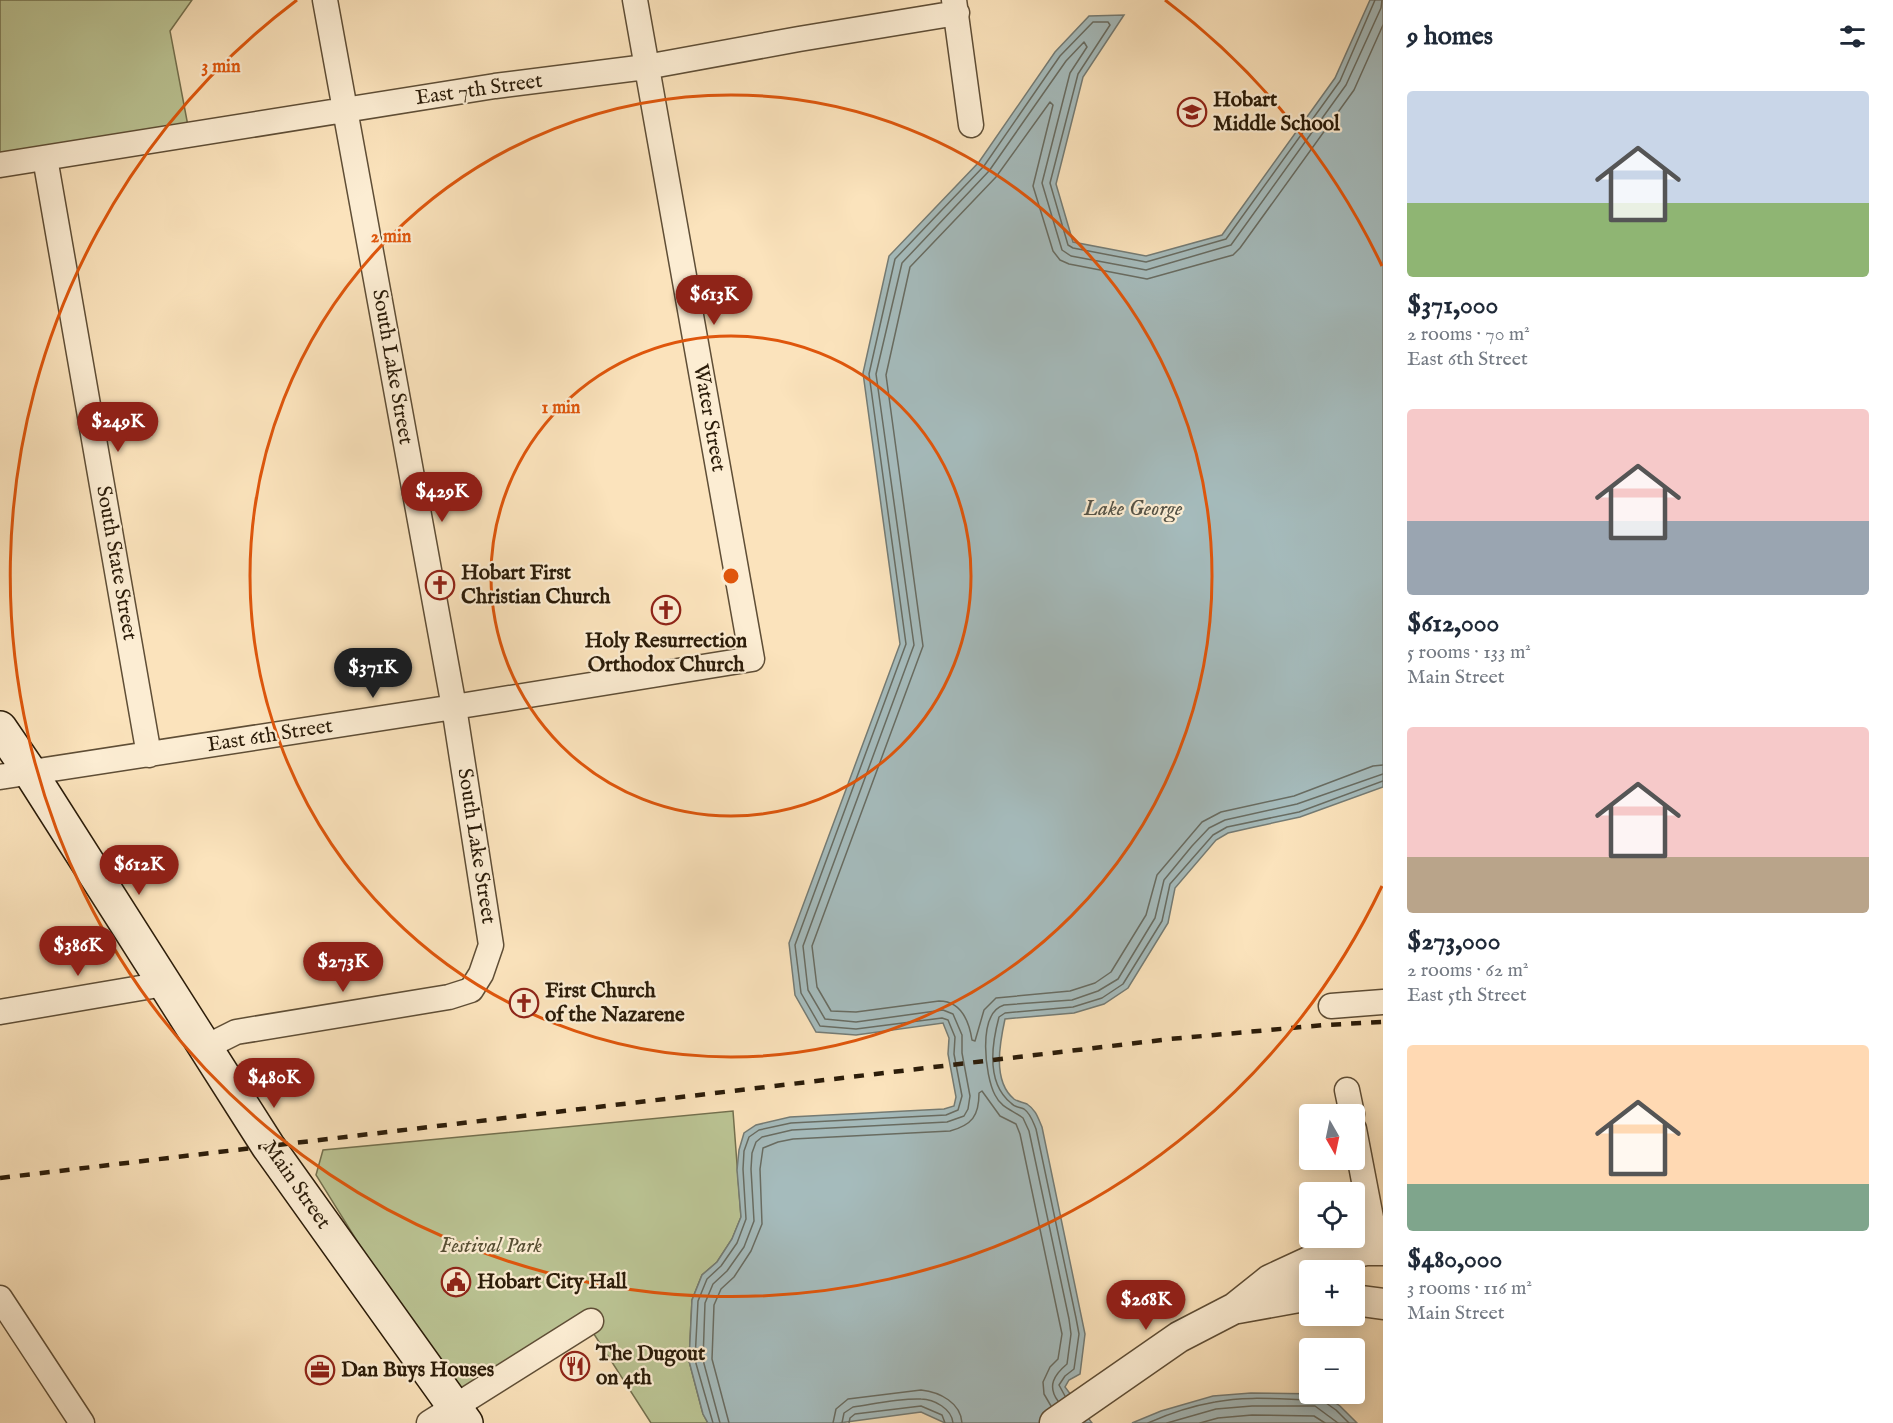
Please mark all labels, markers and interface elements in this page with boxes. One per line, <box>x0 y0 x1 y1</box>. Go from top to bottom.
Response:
text: 9 homes <box>1407 20 1493 53</box>
icon: filters <box>1836 20 1869 53</box>
text: 3 min <box>202 56 241 79</box>
street label: East 7th Street <box>414 68 544 112</box>
place label: Hobart Middle School <box>1213 87 1341 138</box>
school or university icon: Hobart Middle School <box>1176 96 1208 128</box>
icon: home <box>1584 130 1692 238</box>
text: 2 min <box>371 226 412 249</box>
pin: $613K <box>672 275 756 326</box>
text: $613K <box>690 282 738 307</box>
street label: South Lake Street <box>365 287 419 447</box>
text: $371,000 <box>1407 289 1498 322</box>
text: 2 rooms · 70 m² <box>1407 322 1530 347</box>
text: East 6th Street <box>1407 347 1528 372</box>
street label: Water Street <box>686 362 732 474</box>
text: 1 min <box>542 397 581 420</box>
pin: $249K <box>76 402 160 453</box>
text: $249K <box>91 409 145 434</box>
icon: home <box>1584 448 1692 556</box>
pin: $429K <box>400 472 484 523</box>
text: $429K <box>415 479 469 504</box>
street label: South State Street <box>89 484 143 642</box>
water label: Lake George <box>1083 495 1183 523</box>
place label: Hobart First Christian Church <box>461 560 611 611</box>
centre of rings <box>721 566 741 586</box>
church icon: Hobart First Christian Church <box>424 569 456 601</box>
church icon: Holy Resurrection Orthodox Church <box>650 594 682 626</box>
text: $612,000 <box>1407 607 1499 640</box>
place label: Holy Resurrection Orthodox Church <box>585 628 747 679</box>
text: 5 rooms · 133 m² <box>1407 640 1531 665</box>
pin: $371K <box>331 648 415 699</box>
text: $371K <box>348 655 398 680</box>
text: Main Street <box>1407 665 1505 690</box>
street label: East 6th Street <box>205 713 335 759</box>
street label: South Lake Street <box>450 766 502 926</box>
icon: home <box>1584 766 1692 874</box>
pin: $612K <box>97 845 181 896</box>
text: $612K <box>114 852 164 877</box>
text: $273,000 <box>1407 925 1500 958</box>
pin: $386K <box>36 926 120 977</box>
text: $386K <box>53 933 103 958</box>
pin: $273K <box>301 942 385 993</box>
text: $273K <box>317 949 369 974</box>
text: 2 rooms · 62 m² <box>1407 958 1529 983</box>
place label: First Church of the Nazarene <box>545 978 685 1029</box>
text: East 5th Street <box>1407 983 1527 1008</box>
church icon: First Church of the Nazarene <box>508 987 540 1019</box>
pin: $480K <box>232 1058 316 1109</box>
text: $480K <box>247 1065 301 1090</box>
icon: home <box>1584 1084 1692 1192</box>
north arrow <box>1299 1104 1365 1170</box>
map controls <box>1299 1104 1365 1404</box>
street label: Main Street <box>256 1135 336 1235</box>
button: locate <box>1299 1182 1365 1248</box>
park label: Festival Park <box>440 1233 542 1260</box>
text: $480,000 <box>1407 1243 1502 1276</box>
button: + <box>1299 1260 1365 1326</box>
public building icon: Hobart City Hall <box>440 1266 472 1298</box>
place label: Hobart City Hall <box>477 1269 628 1296</box>
text: 3 rooms · 116 m² <box>1407 1276 1532 1301</box>
pin: $268K <box>1104 1280 1188 1331</box>
text: $268K <box>1120 1287 1172 1312</box>
text: Main Street <box>1407 1301 1505 1326</box>
button: − <box>1299 1338 1365 1404</box>
place label: The Dugout on 4th <box>595 1341 706 1392</box>
restaurant icon: The Dugout on 4th <box>559 1350 591 1382</box>
office icon: Dan Buys Houses <box>304 1354 336 1386</box>
place label: Dan Buys Houses <box>341 1357 494 1384</box>

